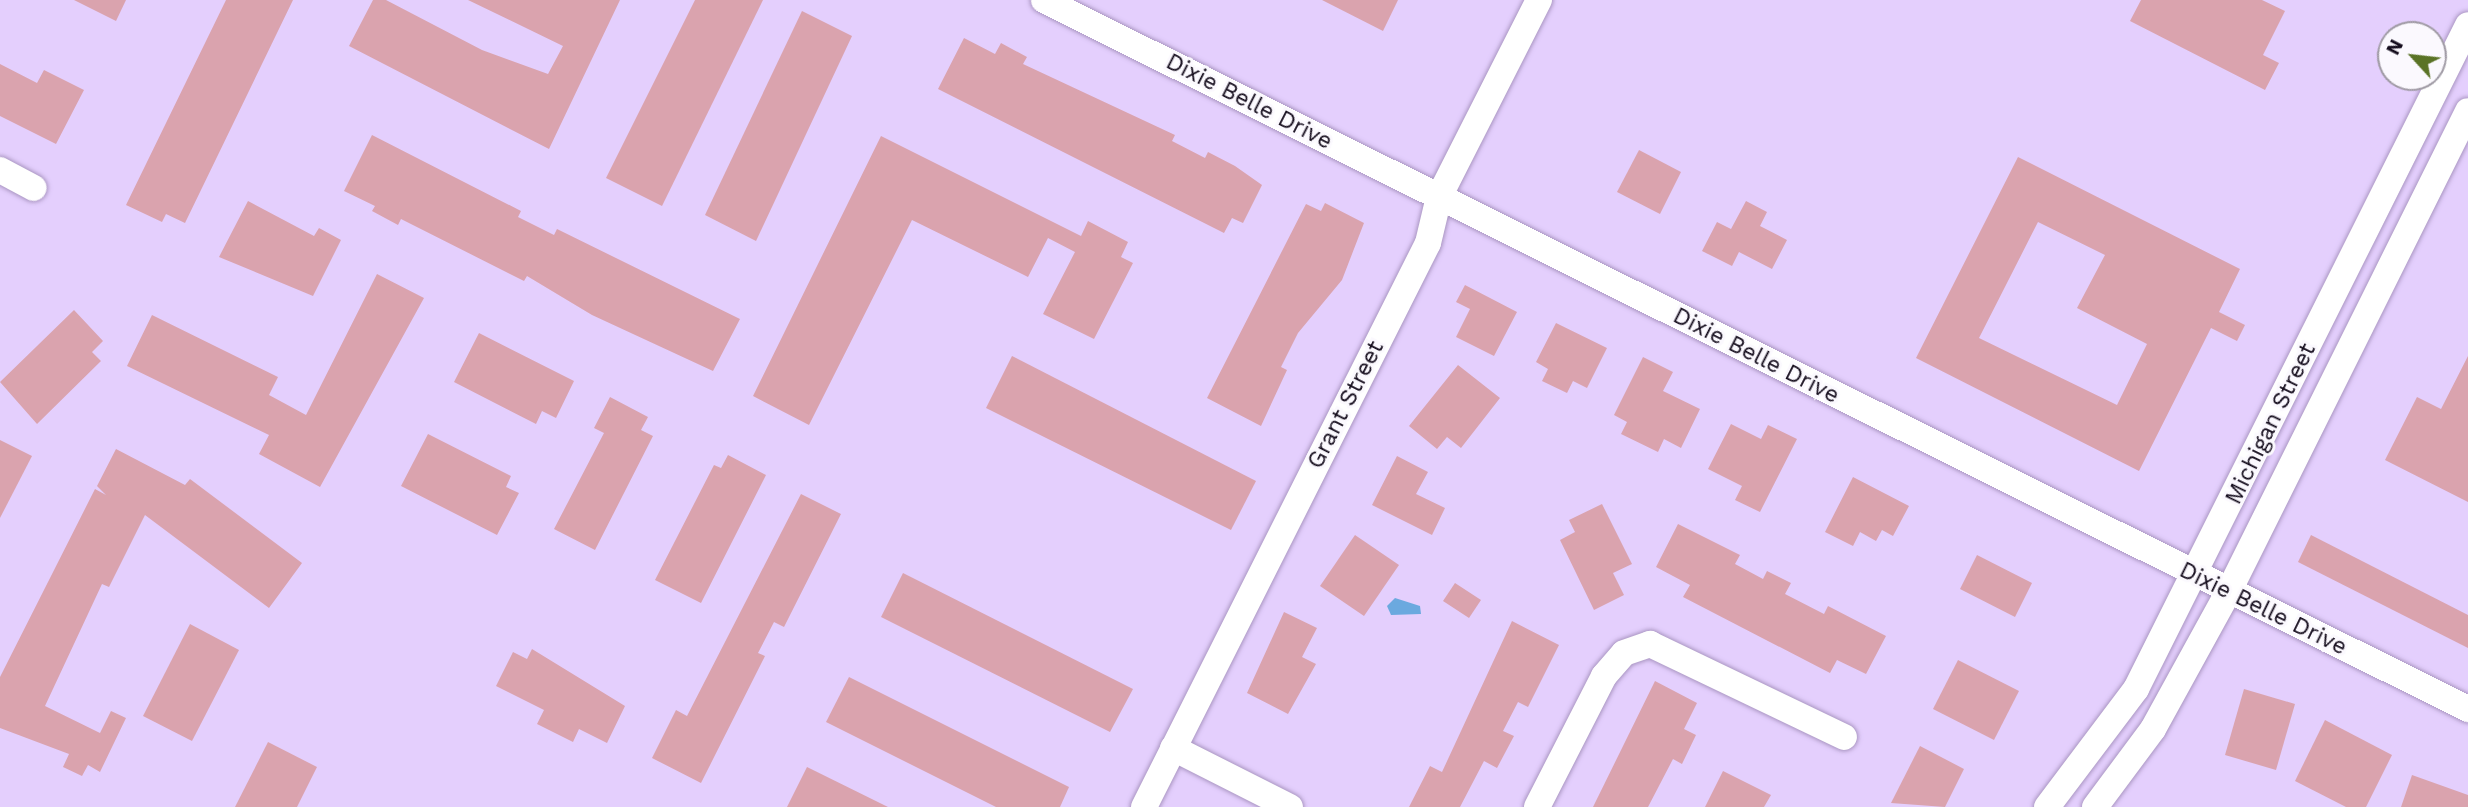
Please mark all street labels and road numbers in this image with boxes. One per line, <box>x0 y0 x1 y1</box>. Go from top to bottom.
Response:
street label: Dixie Belle Drive <box>1161 48 1337 156</box>
street label: Dixie Belle Drive <box>1668 302 1844 410</box>
street label: Grant Street <box>1302 337 1390 473</box>
street label: Michigan Street <box>2220 339 2322 509</box>
street label: Dixie Belle Drive <box>2175 557 2351 661</box>

